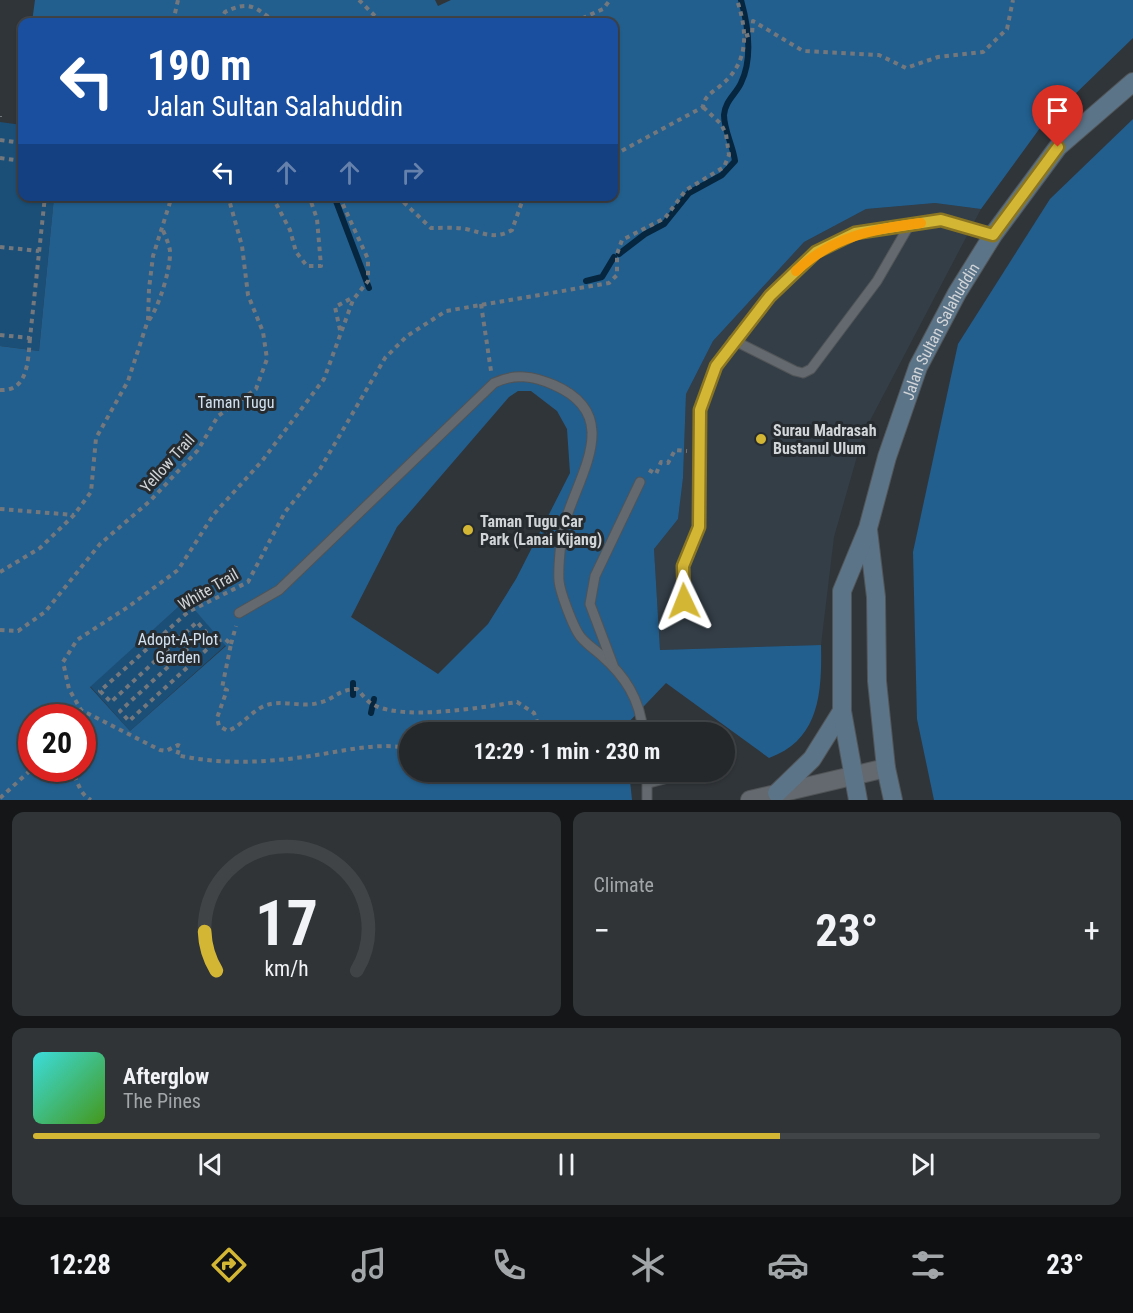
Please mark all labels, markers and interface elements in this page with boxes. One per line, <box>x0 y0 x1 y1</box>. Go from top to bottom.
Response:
text: 190 m <box>147 41 252 90</box>
icon: left <box>48 42 126 120</box>
pin <box>1032 85 1083 147</box>
text: Jalan Sultan Salahuddin <box>147 91 403 123</box>
icon: arrive <box>1041 94 1074 127</box>
icon: left <box>207 156 240 189</box>
icon: ahead <box>270 156 303 189</box>
icon: ahead <box>333 156 366 189</box>
icon: right <box>396 156 429 189</box>
street label: Jalan Sultan Salahuddin <box>898 259 983 403</box>
park label: Taman Tugu <box>198 393 274 412</box>
place label: Surau Madrasah Bustanul Ulum <box>773 421 877 458</box>
street label: Yellow Trail <box>136 430 198 496</box>
marker: Surau Madrasah Bustanul Ulum <box>754 432 768 446</box>
place label: Taman Tugu Car Park (Lanai Kijang) <box>480 512 602 549</box>
marker: Taman Tugu Car Park (Lanai Kijang) <box>461 523 475 537</box>
street label: White Trail <box>175 565 242 614</box>
position arrow <box>652 569 716 633</box>
park label: Adopt-A-Plot Garden <box>138 630 218 667</box>
speed limit sign: 20 <box>18 704 96 782</box>
text: 12:29 · 1 min · 230 m <box>474 739 660 764</box>
text: Climate <box>594 873 654 897</box>
text: 17 <box>255 887 318 960</box>
text: 23° <box>815 904 878 957</box>
text: − <box>594 911 610 950</box>
text: + <box>1084 911 1100 950</box>
text: km/h <box>264 956 308 981</box>
text: Afterglow <box>123 1064 209 1089</box>
text: The Pines <box>123 1089 201 1113</box>
icon: previous <box>194 1148 227 1181</box>
icon: pause <box>550 1148 583 1181</box>
icon: next <box>906 1148 939 1181</box>
icon: directions <box>208 1244 250 1286</box>
icon: music <box>348 1244 390 1286</box>
icon: phone <box>488 1244 530 1286</box>
icon: climate <box>627 1244 669 1286</box>
icon: car <box>767 1244 809 1286</box>
icon: filters <box>907 1244 949 1286</box>
text: 12:28 <box>49 1249 111 1281</box>
text: 23° <box>1046 1249 1084 1281</box>

